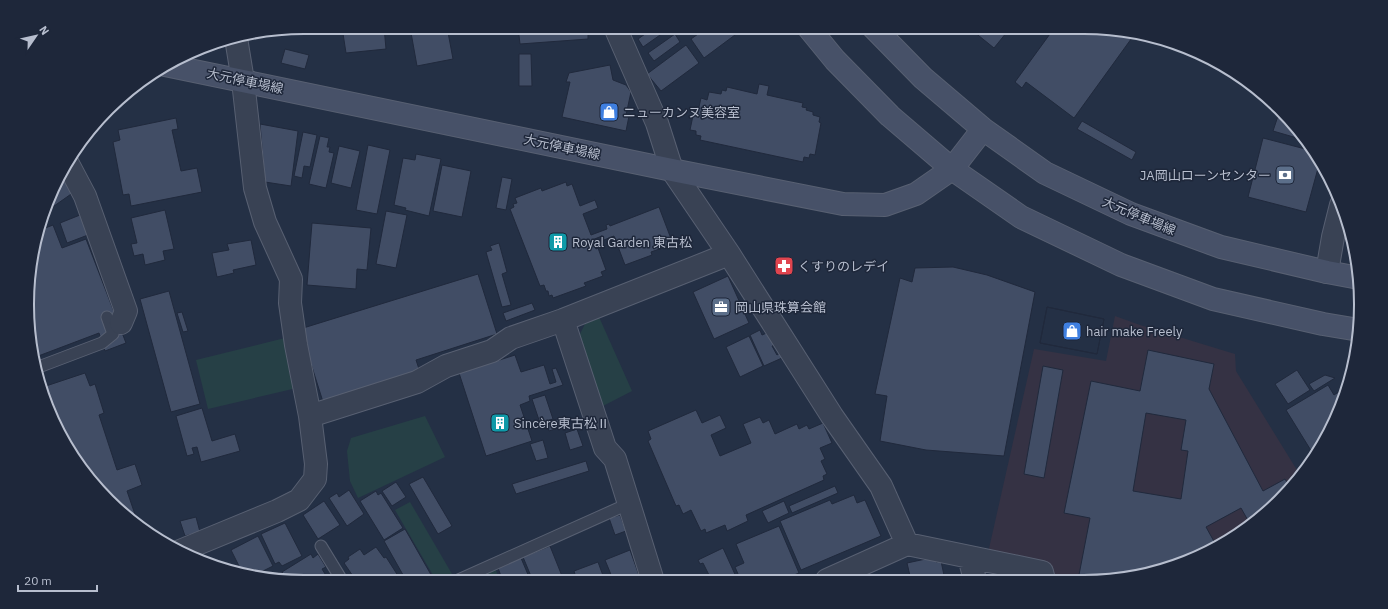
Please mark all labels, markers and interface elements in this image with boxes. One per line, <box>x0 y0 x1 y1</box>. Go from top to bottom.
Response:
north arrow <box>16 16 56 56</box>
text: N <box>36 23 52 38</box>
street label: 大元停車場線 <box>205 65 285 97</box>
shop icon: ニューカンヌ美容室 <box>598 101 620 123</box>
place label: ニューカンヌ美容室 <box>623 104 740 121</box>
street label: 大元停車場線 <box>522 131 602 163</box>
bank icon: JA岡山ローンセンター <box>1274 164 1296 186</box>
place label: JA岡山ローンセンター <box>1140 167 1271 184</box>
street label: 大元停車場線 <box>1100 193 1178 239</box>
building icon: Royal Garden 東古松 <box>547 231 569 253</box>
place label: Royal Garden 東古松 <box>572 234 692 251</box>
pharmacy icon: くすりのレデイ <box>773 255 795 277</box>
place label: くすりのレデイ <box>798 258 889 275</box>
office icon: 岡山県珠算会館 <box>710 296 732 318</box>
place label: 岡山県珠算会館 <box>735 299 826 316</box>
shop icon: hair make Freely <box>1061 320 1083 342</box>
place label: hair make Freely <box>1086 323 1183 340</box>
building icon: Sincère東古松Ⅱ <box>489 412 511 434</box>
place label: Sincère東古松Ⅱ <box>514 415 610 432</box>
scale bar <box>18 567 97 593</box>
text: 20 m <box>24 573 52 588</box>

